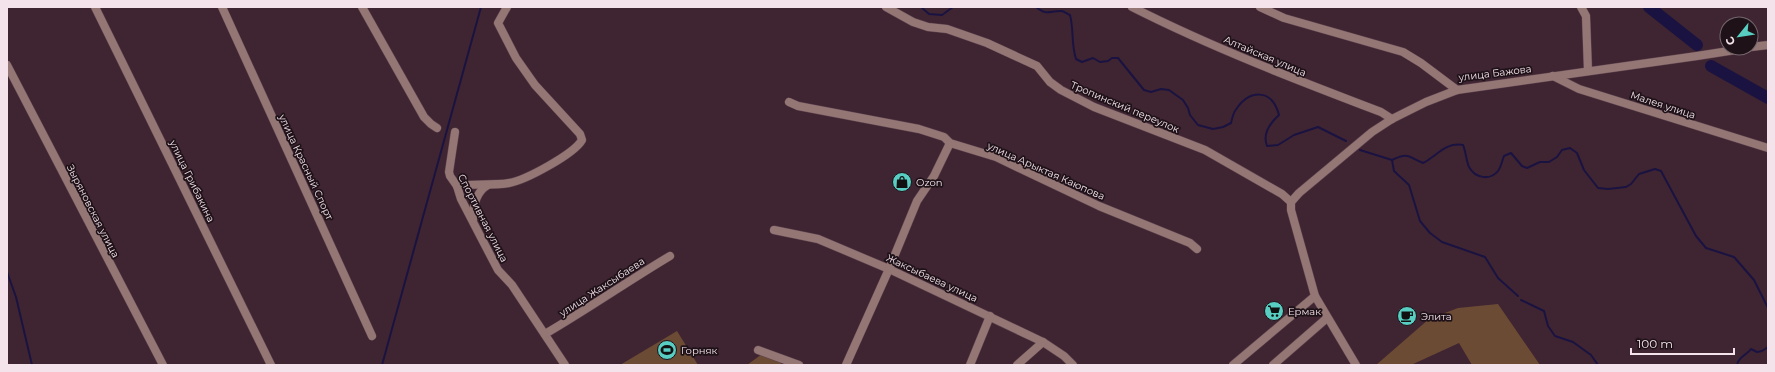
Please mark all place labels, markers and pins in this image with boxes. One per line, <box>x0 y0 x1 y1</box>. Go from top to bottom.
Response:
shop icon: Ozon <box>891 171 913 193</box>
place label: Ozon <box>916 176 942 189</box>
supermarket icon: Ермак <box>1263 300 1285 322</box>
place label: Ермак <box>1288 305 1321 318</box>
cafe icon: Элита <box>1396 305 1418 327</box>
place label: Элита <box>1421 310 1452 323</box>
sports icon: Горняк <box>656 339 678 361</box>
place label: Горняк <box>681 344 718 357</box>

